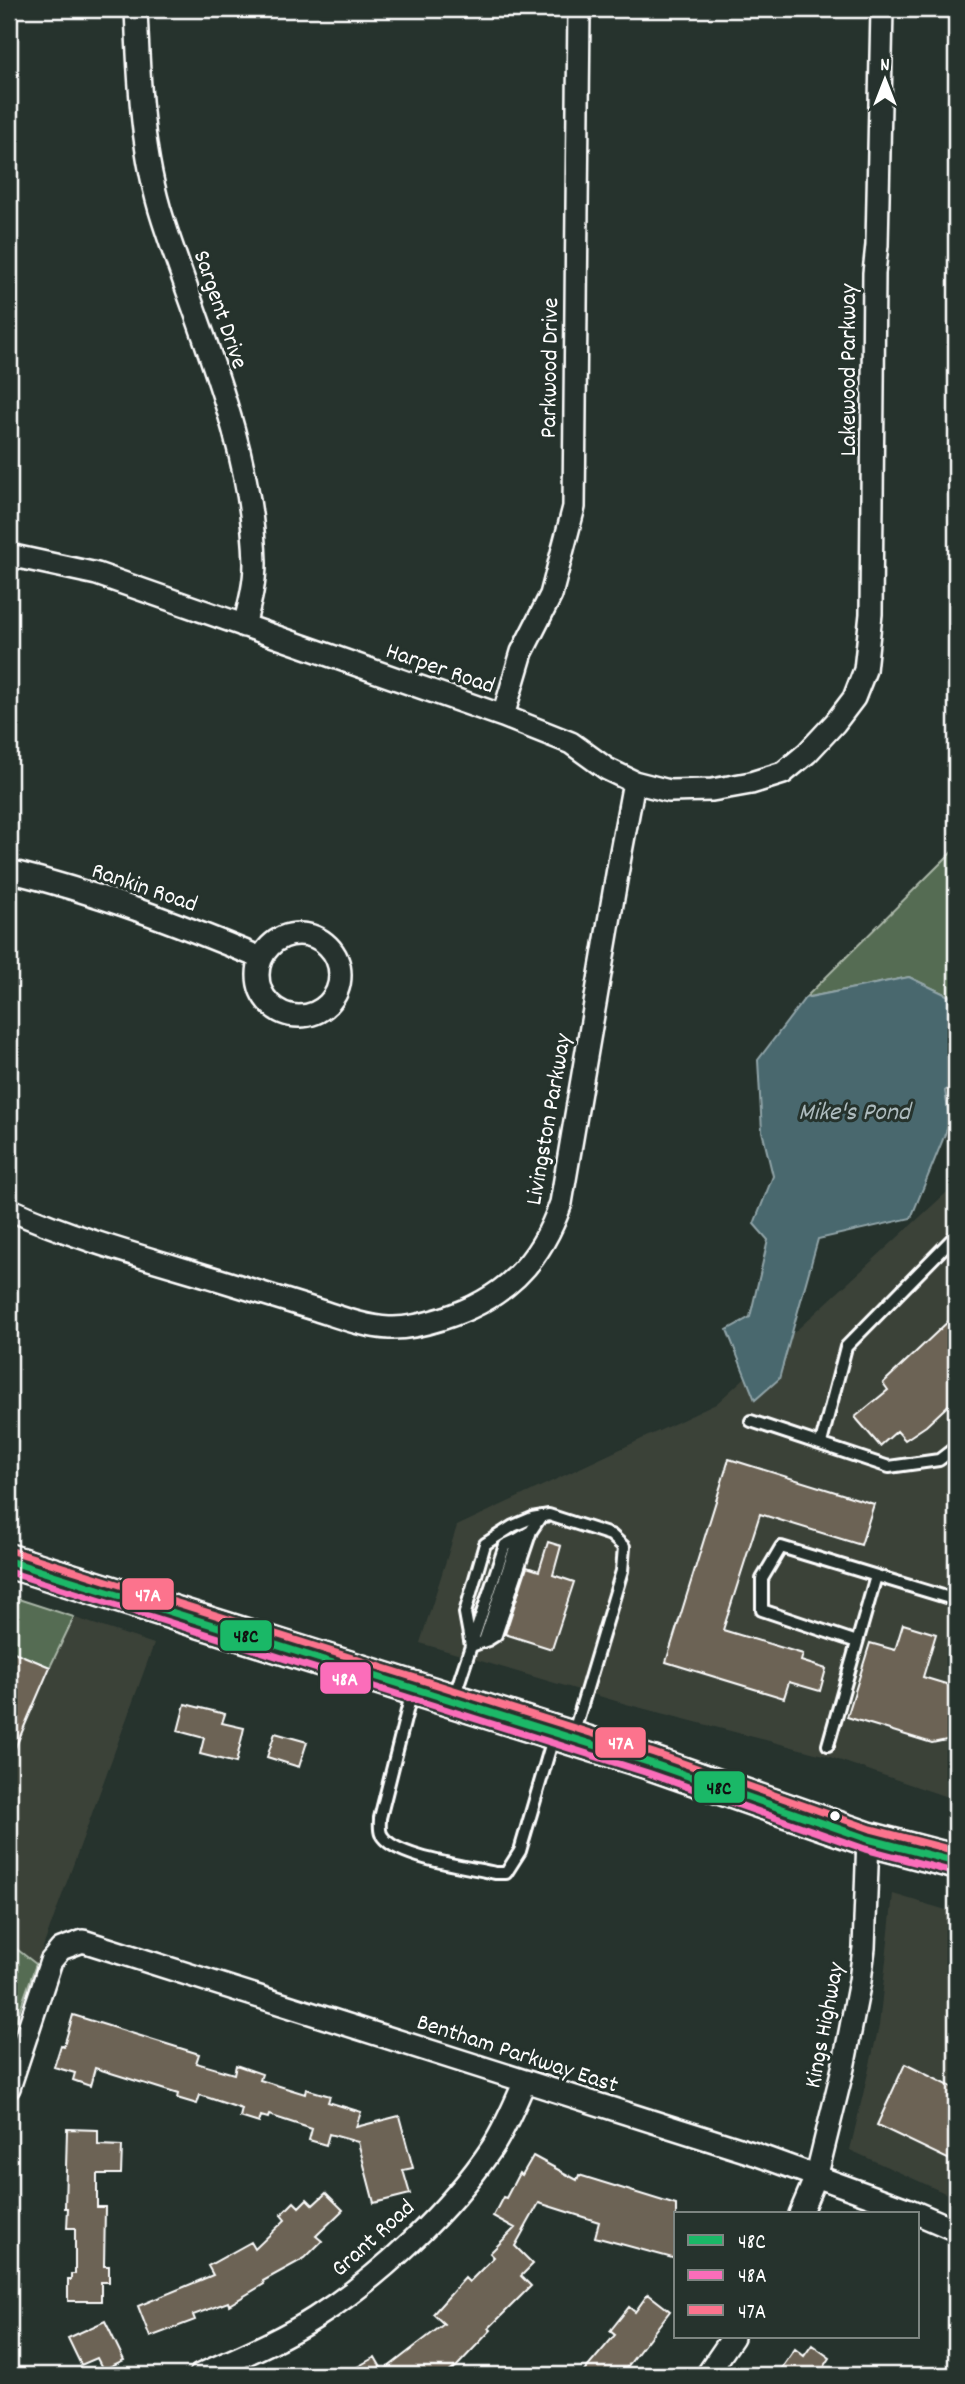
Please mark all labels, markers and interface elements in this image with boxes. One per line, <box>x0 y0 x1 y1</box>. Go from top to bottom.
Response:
north arrow <box>850 46 920 116</box>
text: N <box>880 53 890 80</box>
street label: Sargent Drive <box>183 246 255 374</box>
street label: Lakewood Parkway <box>833 283 867 456</box>
street label: Parkwood Drive <box>533 297 569 439</box>
street label: Harper Road <box>381 635 499 704</box>
street label: Rankin Road <box>87 855 201 923</box>
street label: Livingston Parkway <box>518 1030 582 1208</box>
water label: Mike's Pond <box>798 1095 913 1132</box>
line badge: 47A <box>121 1577 175 1611</box>
text: 47A <box>135 1584 161 1611</box>
line badge: 48C <box>219 1619 273 1652</box>
text: 48C <box>234 1625 259 1652</box>
line badge: 48A <box>319 1661 372 1695</box>
text: 48A <box>332 1668 358 1695</box>
line badge: 47A <box>594 1726 647 1759</box>
text: 47A <box>608 1732 634 1759</box>
line badge: 48C <box>693 1770 746 1804</box>
text: 48C <box>707 1777 732 1804</box>
unlabelled marker <box>828 1809 842 1823</box>
street label: Kings Highway <box>797 1959 855 2091</box>
street label: Bentham Parkway East <box>412 2006 622 2104</box>
street label: Grant Road <box>325 2192 424 2286</box>
legend <box>674 2212 920 2338</box>
text: 48C <box>738 2229 766 2259</box>
text: 48A <box>738 2263 767 2293</box>
text: 47A <box>738 2299 766 2329</box>

